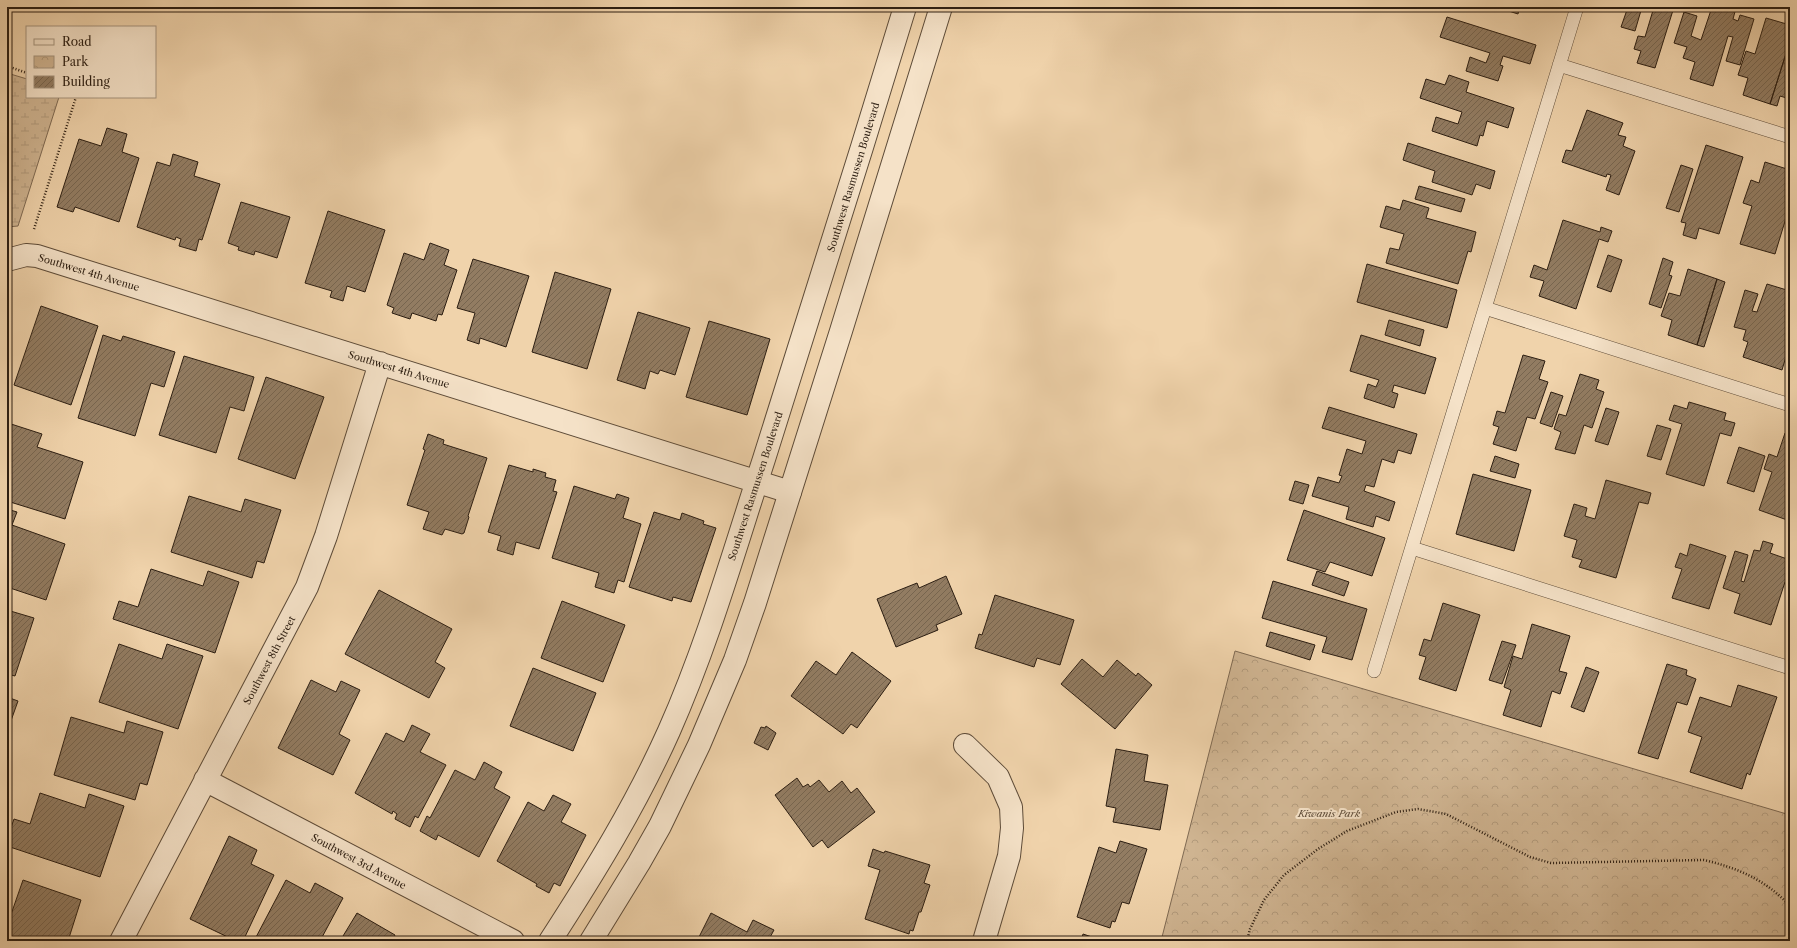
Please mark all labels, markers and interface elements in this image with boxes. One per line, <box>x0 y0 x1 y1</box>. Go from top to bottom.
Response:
legend <box>26 26 156 98</box>
text: Road <box>62 34 92 49</box>
text: Park <box>62 54 89 69</box>
text: Building <box>62 74 110 89</box>
street label: Southwest Rasmussen Boulevard <box>824 101 882 254</box>
street label: Southwest 4th Avenue <box>37 251 141 294</box>
street label: Southwest 4th Avenue <box>347 348 451 391</box>
street label: Southwest Rasmussen Boulevard <box>725 410 786 562</box>
street label: Southwest 8th Street <box>241 613 299 707</box>
park label: Kiwanis Park <box>1297 807 1361 820</box>
street label: Southwest 3rd Avenue <box>309 831 409 892</box>

